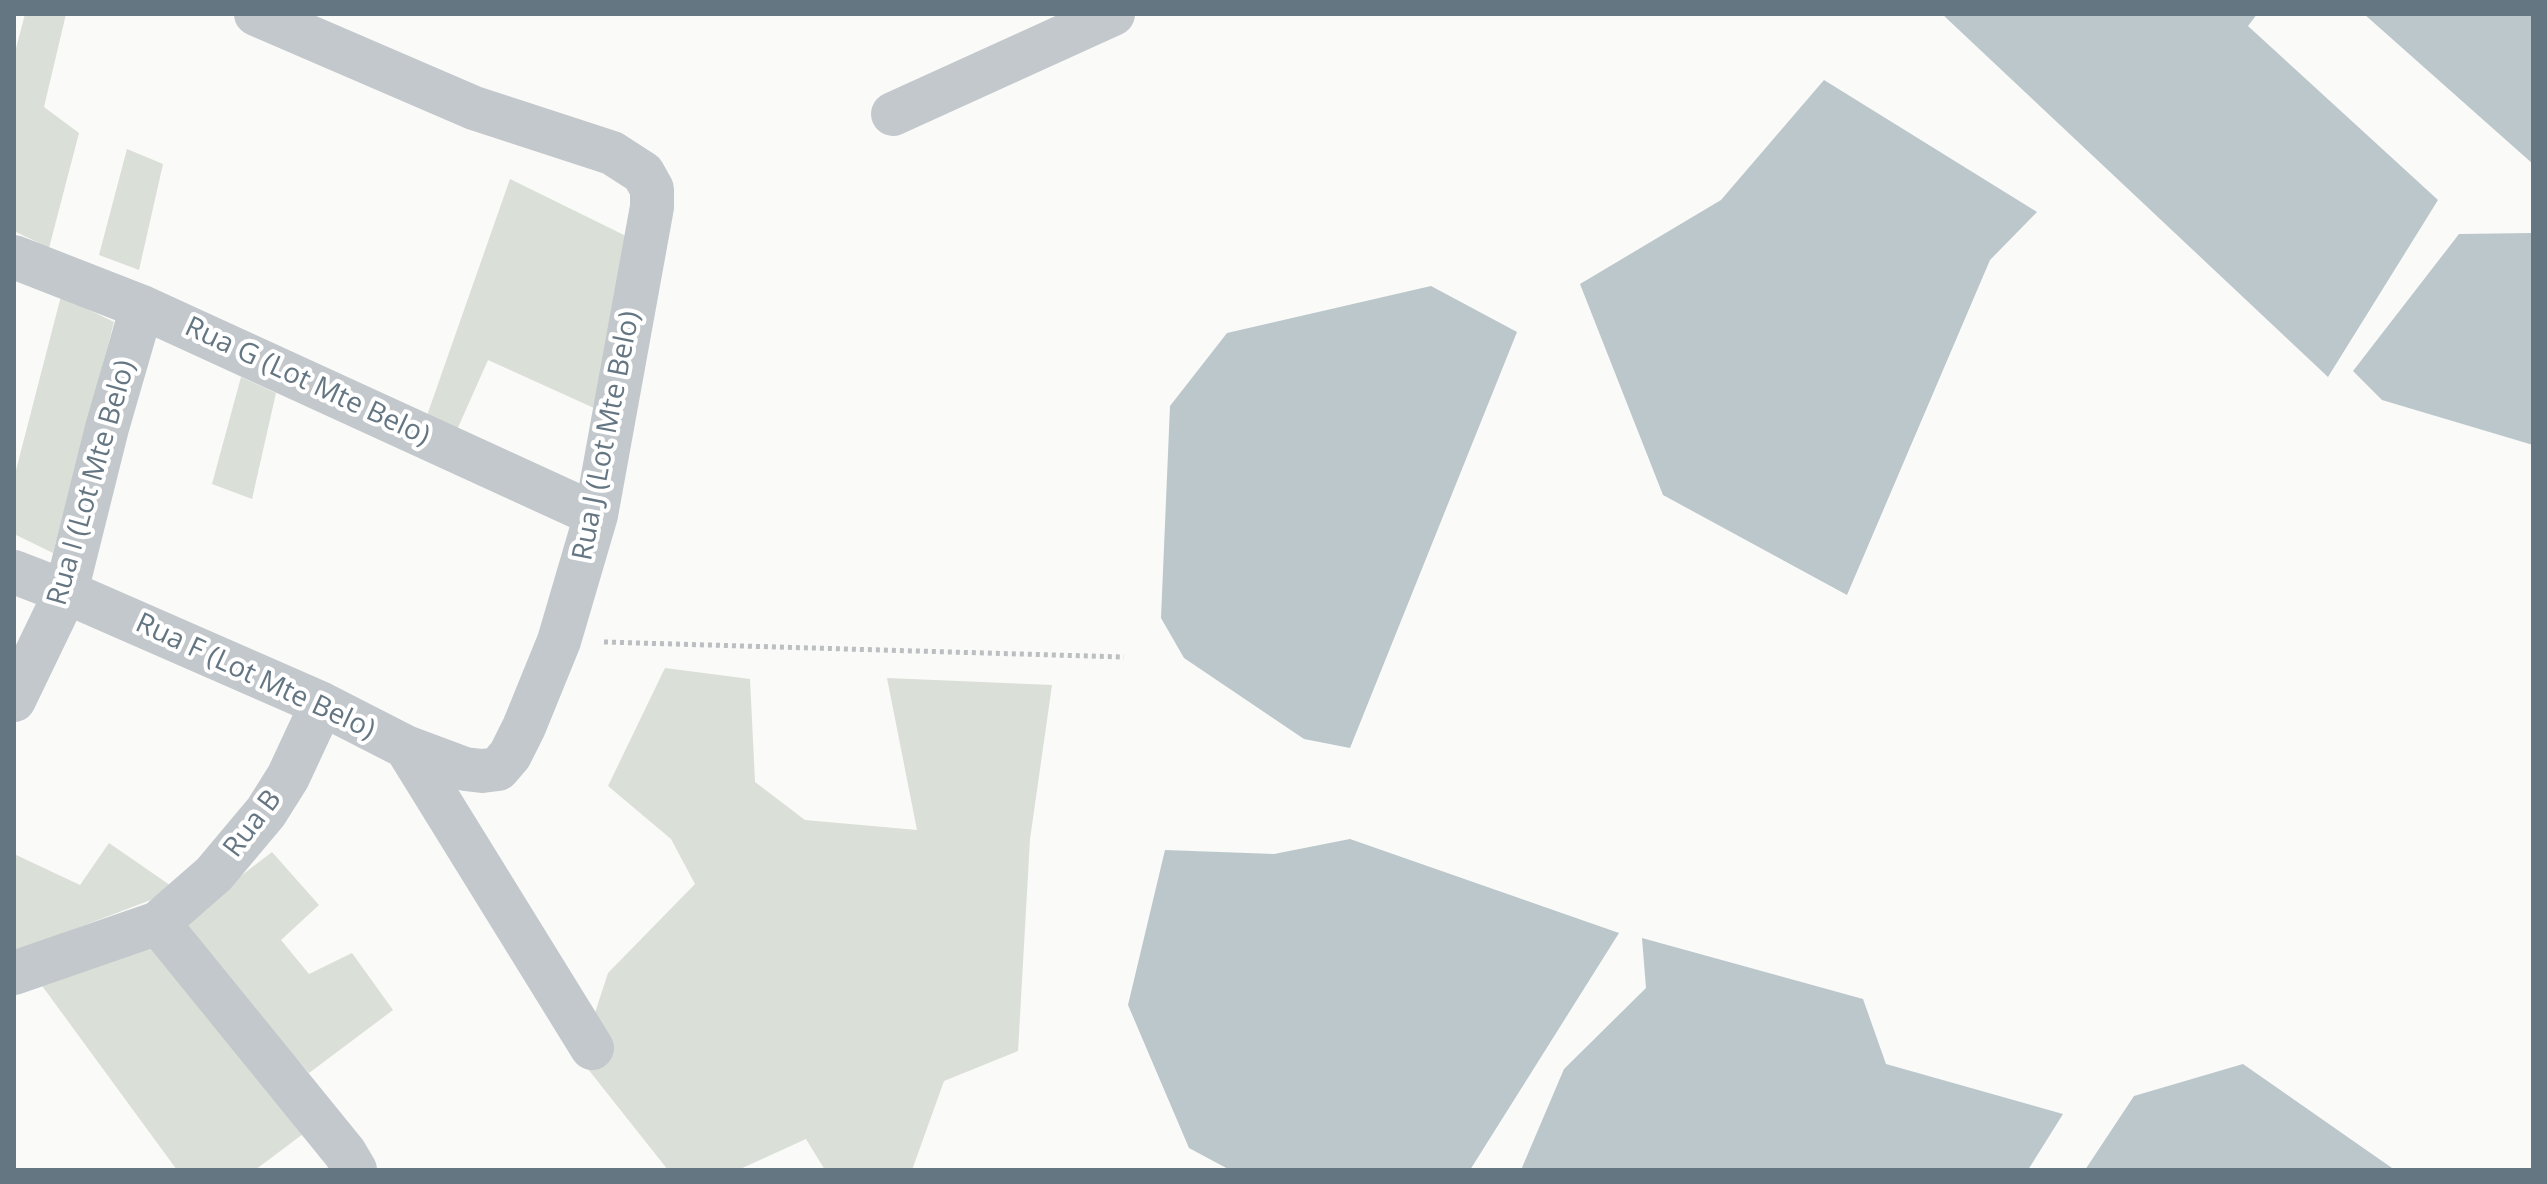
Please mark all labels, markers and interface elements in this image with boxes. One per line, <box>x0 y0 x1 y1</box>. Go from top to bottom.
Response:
street label: Rua J (Lot Mte Belo) <box>566 309 648 563</box>
street label: Rua G (Lot Mte Belo) <box>179 311 435 453</box>
street label: Rua I (Lot Mte Belo) <box>41 357 143 609</box>
street label: Rua F (Lot Mte Belo) <box>130 607 380 747</box>
street label: Rua B <box>217 784 289 864</box>

